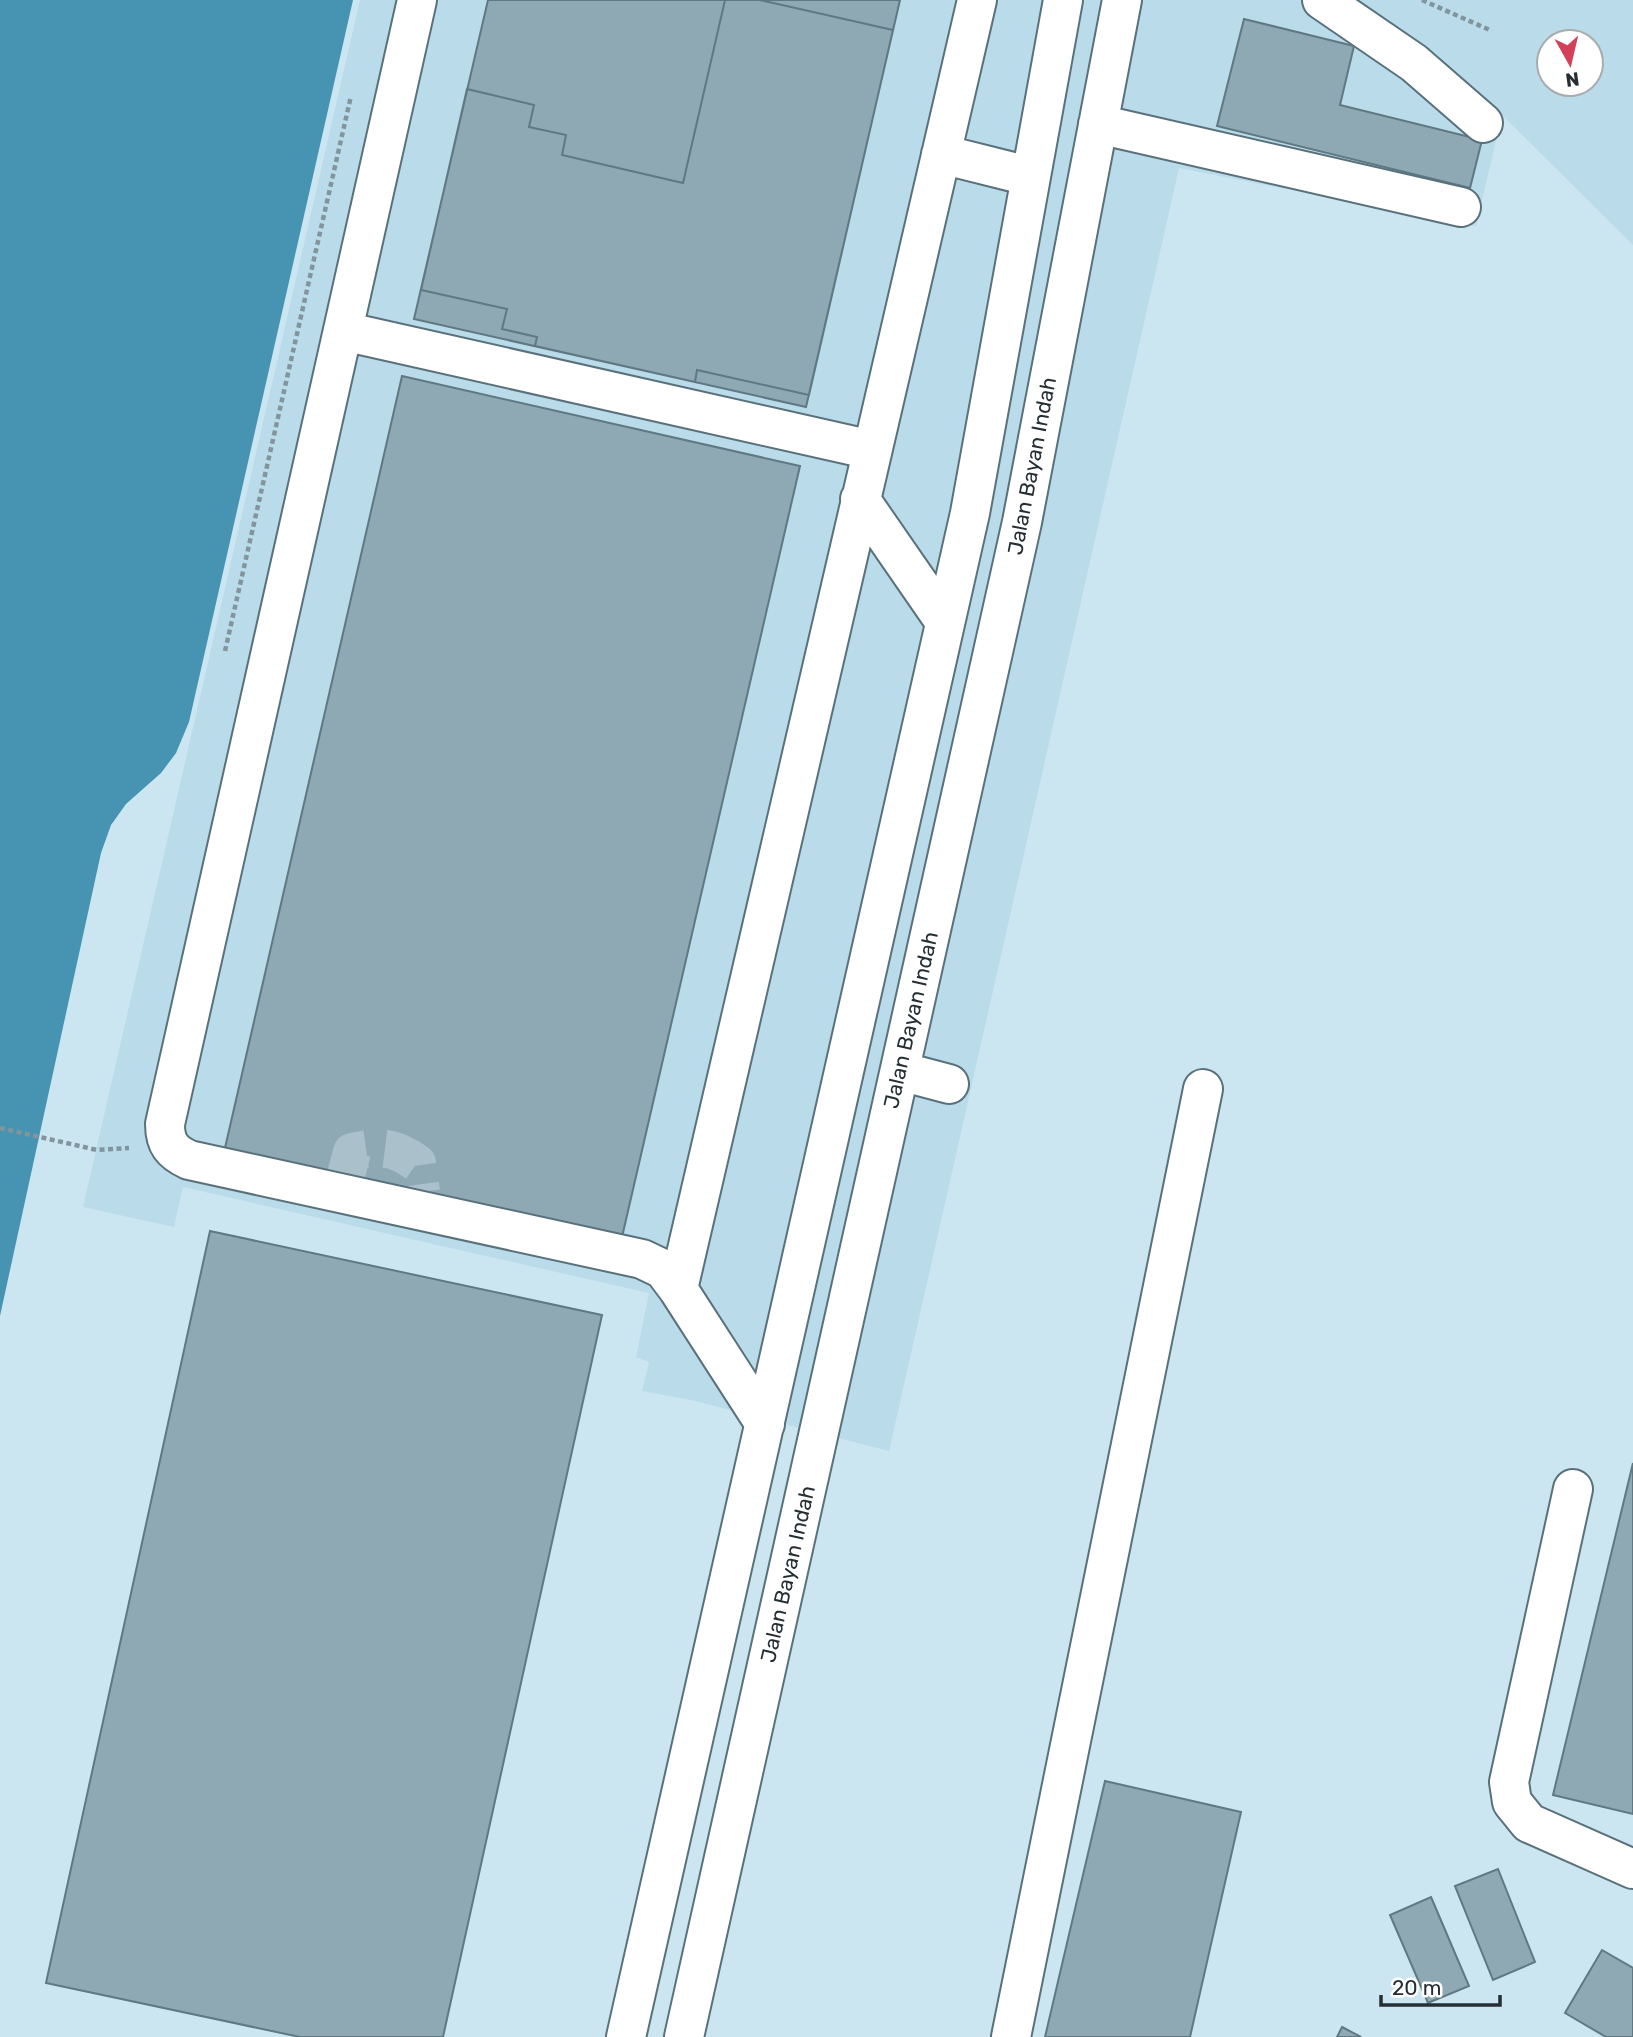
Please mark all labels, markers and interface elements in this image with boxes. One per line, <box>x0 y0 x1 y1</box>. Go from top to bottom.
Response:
north arrow <box>1535 28 1605 98</box>
text: N <box>1564 67 1581 92</box>
street label: Jalan Bayan Indah <box>1002 375 1061 557</box>
street label: Jalan Bayan Indah <box>878 929 943 1111</box>
street label: Jalan Bayan Indah <box>755 1483 820 1665</box>
scale bar <box>1381 1964 1500 2008</box>
text: 20 m <box>1392 1975 1441 2000</box>

